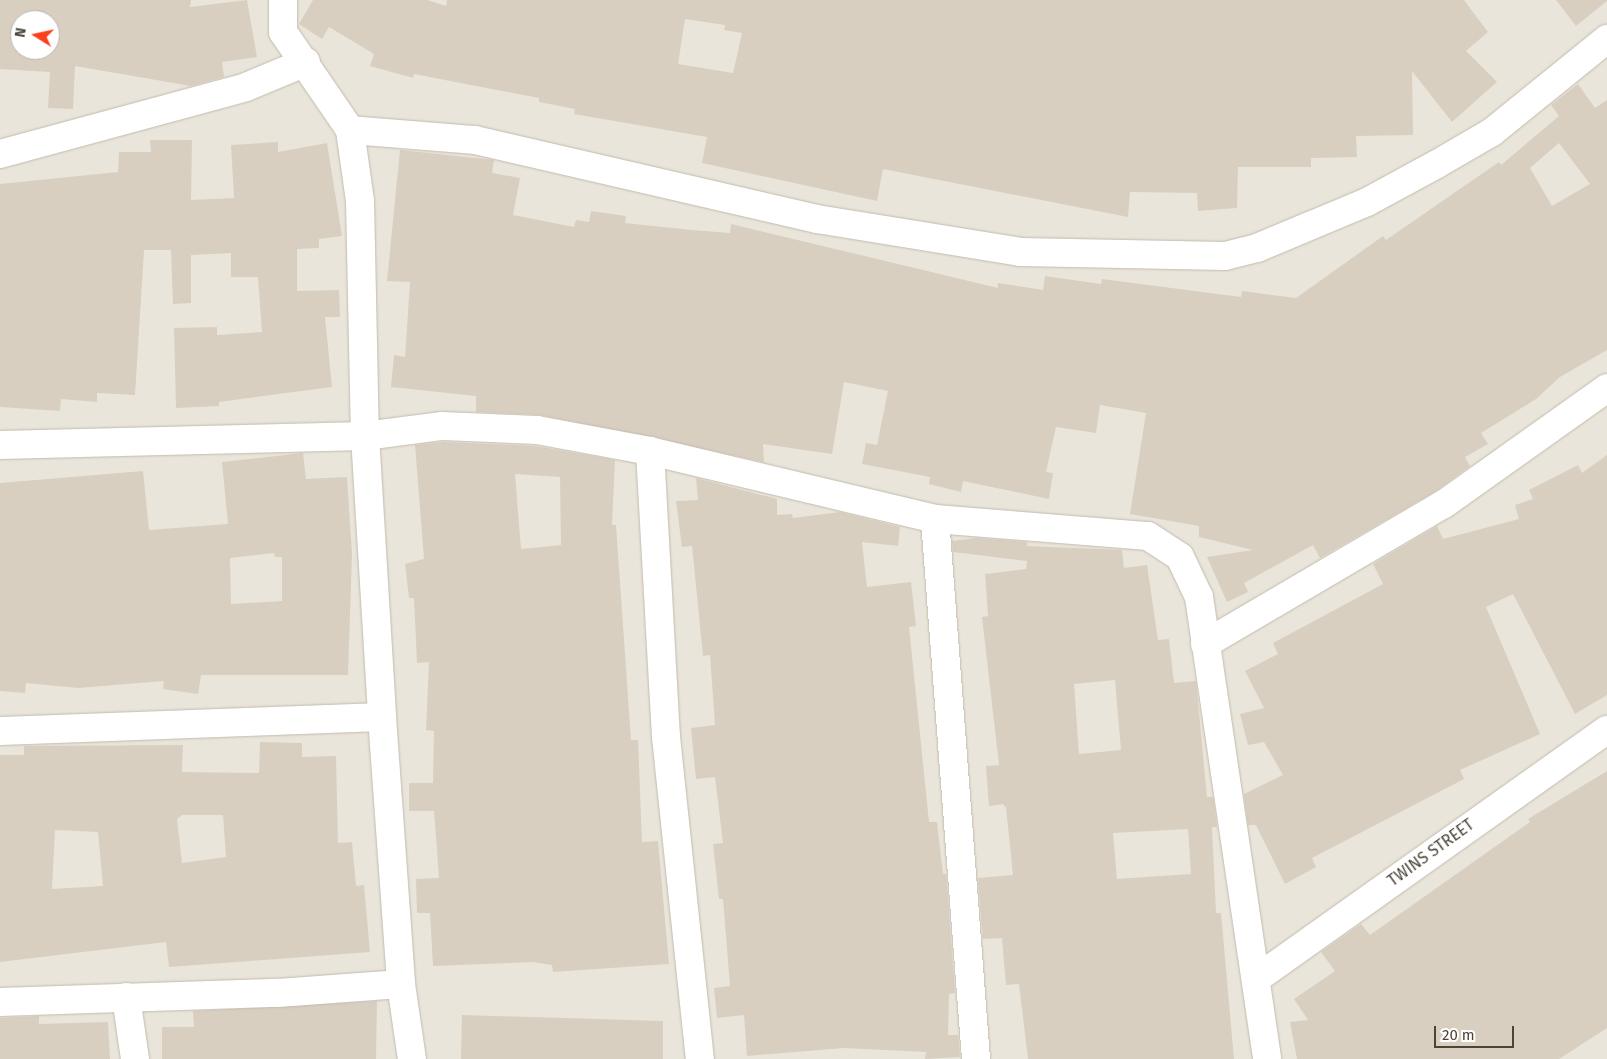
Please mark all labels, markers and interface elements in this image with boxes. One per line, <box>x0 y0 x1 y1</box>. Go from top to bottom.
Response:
north arrow <box>10 10 60 60</box>
text: N <box>12 26 30 39</box>
street label: TWINS STREET <box>1384 815 1478 891</box>
scale bar <box>1437 1016 1517 1048</box>
text: 20 m <box>1442 1026 1475 1044</box>

